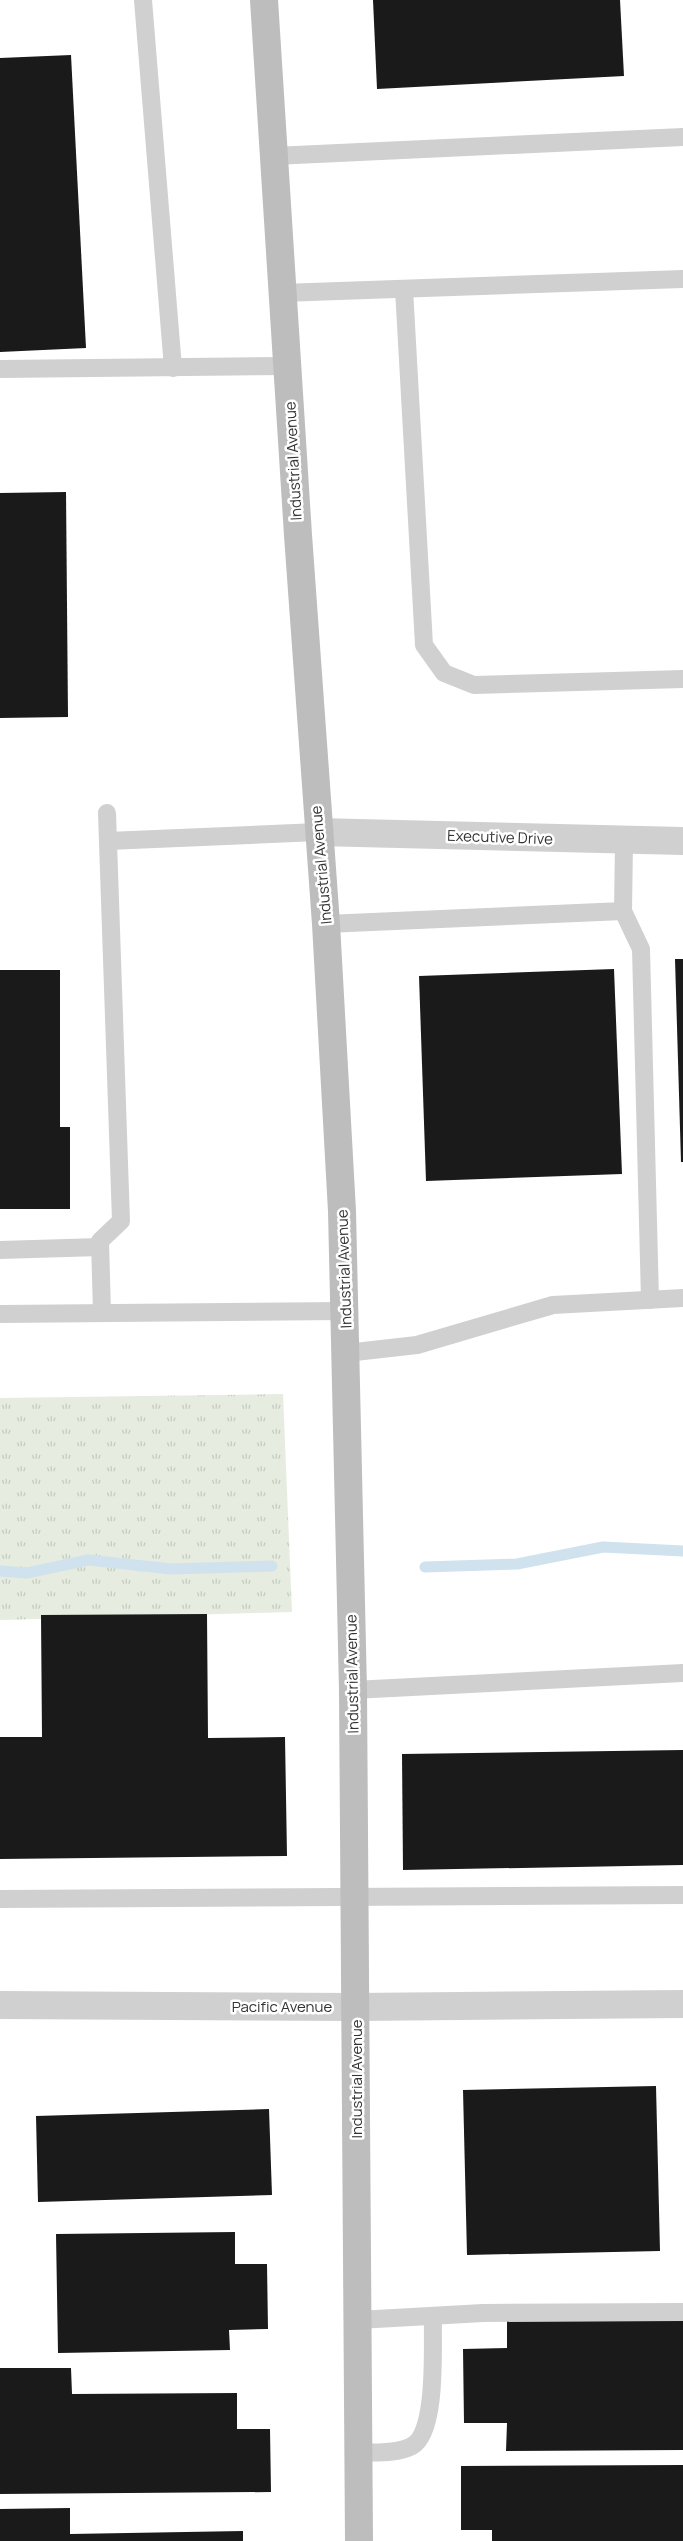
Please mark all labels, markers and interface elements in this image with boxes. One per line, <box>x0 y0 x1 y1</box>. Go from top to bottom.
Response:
street label: Industrial Avenue <box>279 401 307 521</box>
street label: Industrial Avenue <box>305 805 337 925</box>
street label: Executive Drive <box>447 825 553 849</box>
street label: Industrial Avenue <box>331 1209 357 1329</box>
street label: Industrial Avenue <box>340 1614 364 1734</box>
street label: Pacific Avenue <box>232 1996 332 2017</box>
street label: Industrial Avenue <box>346 2019 367 2139</box>

